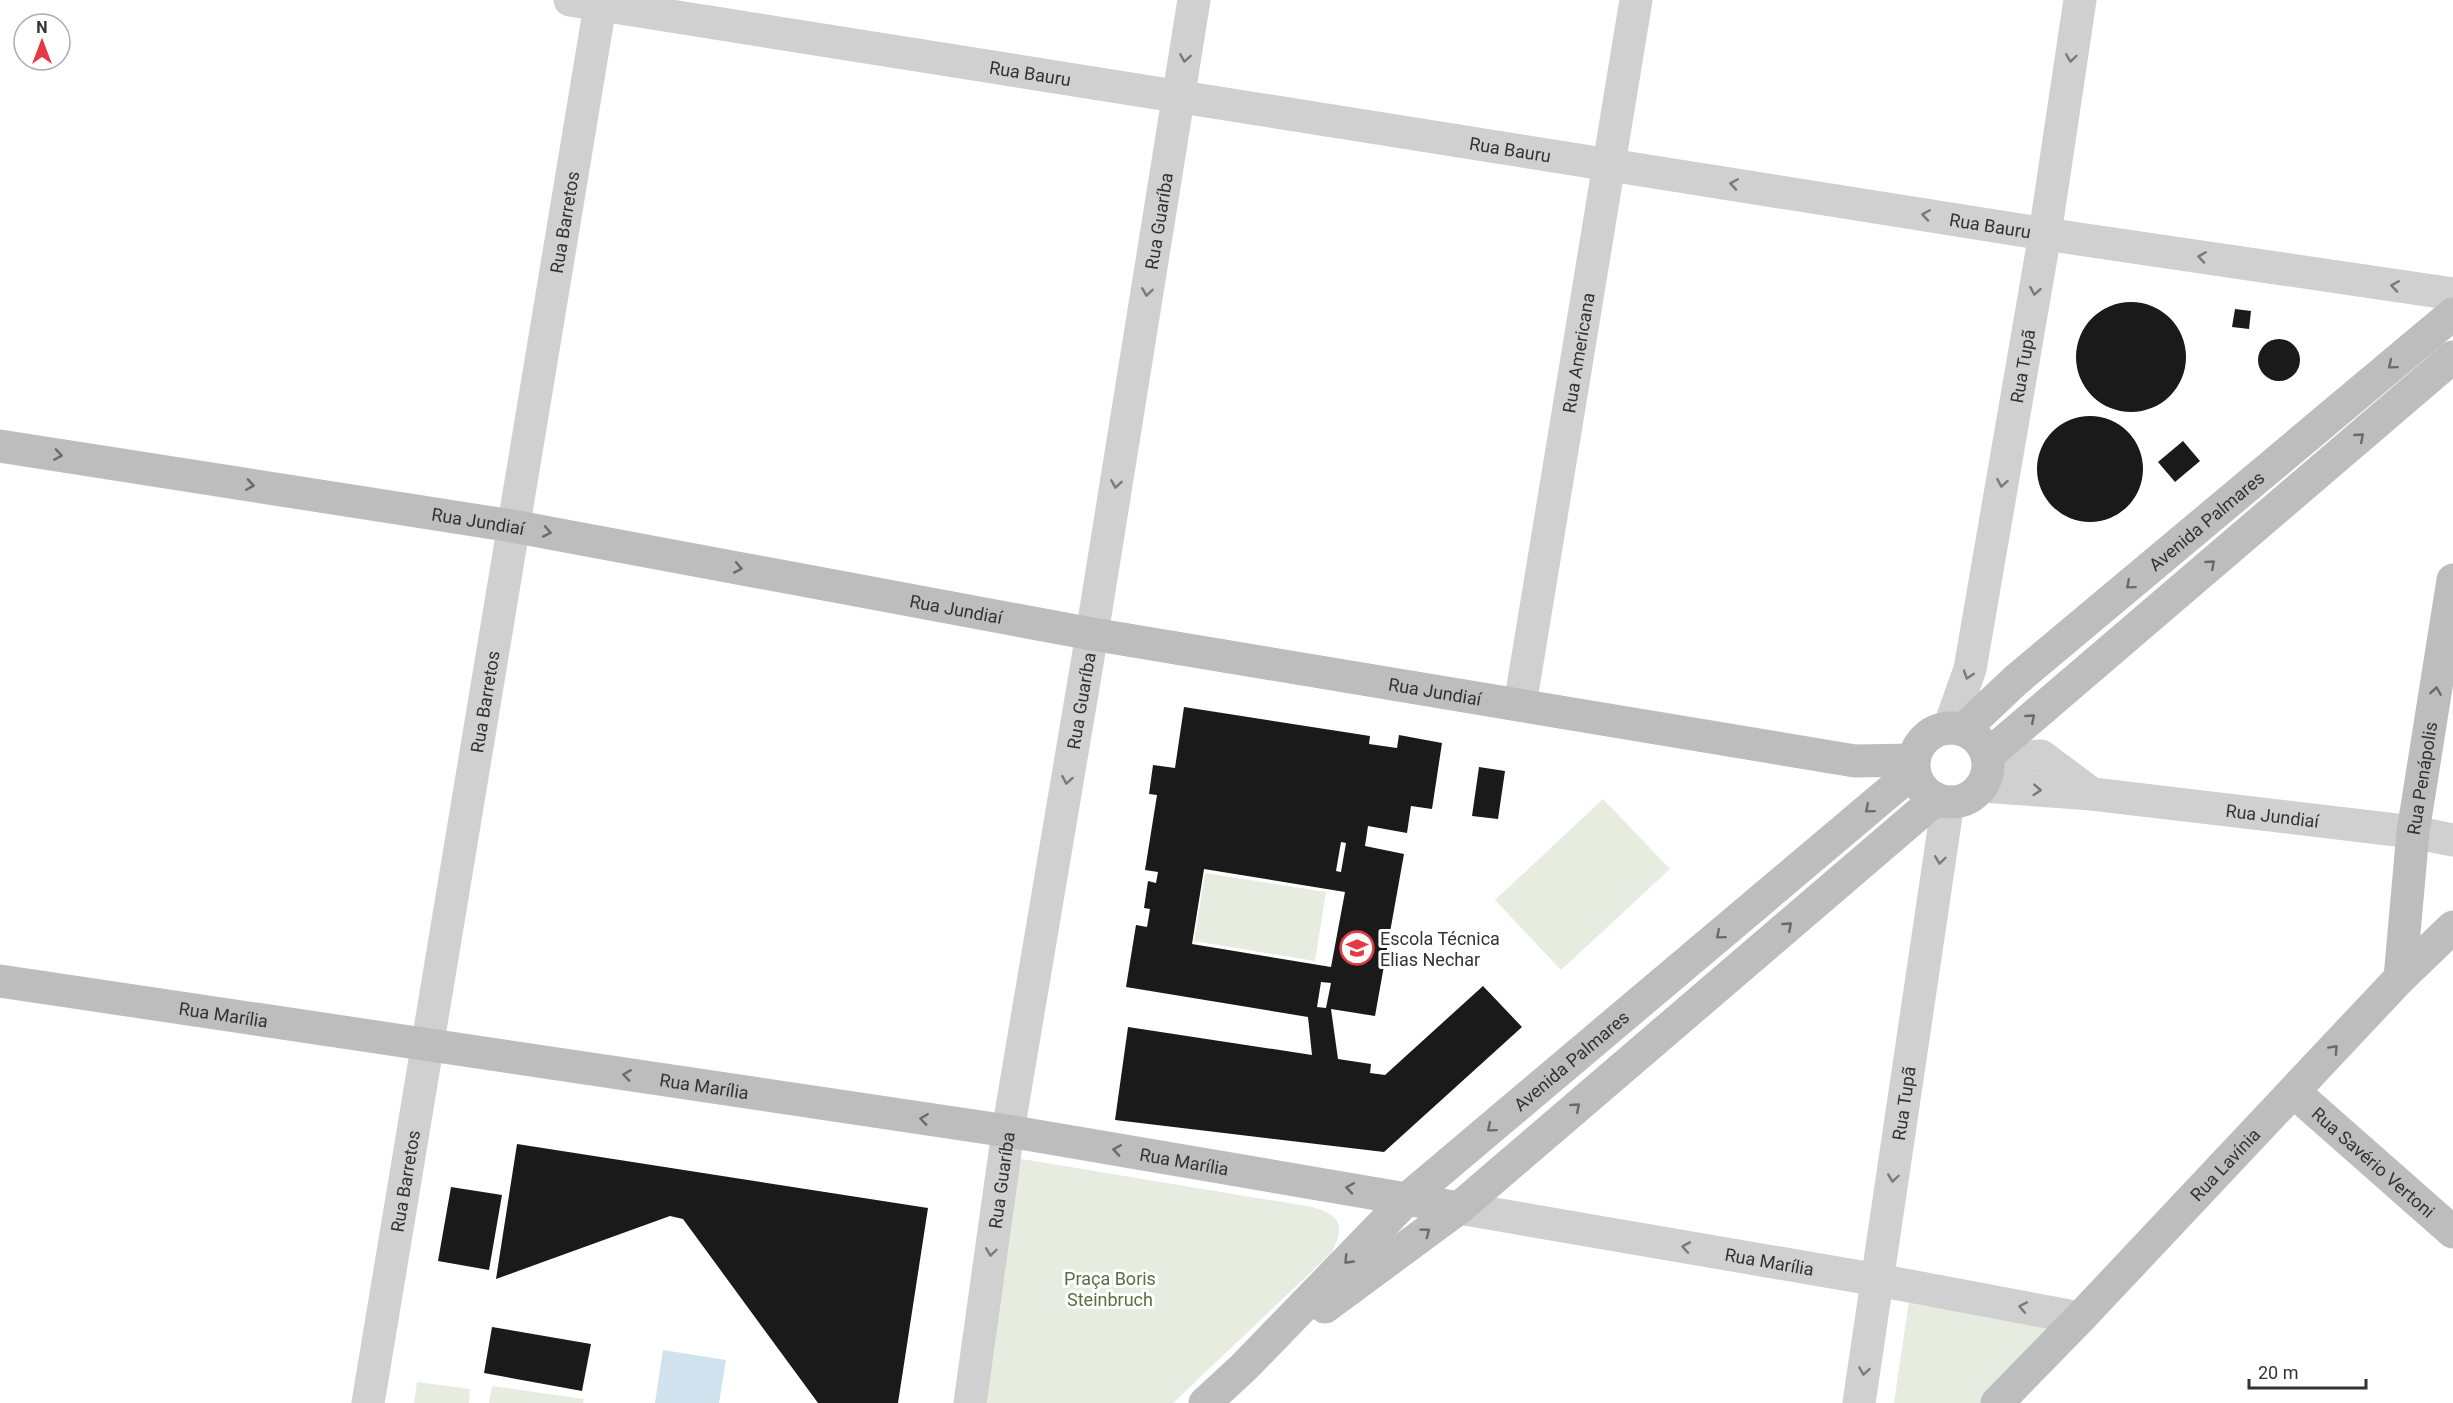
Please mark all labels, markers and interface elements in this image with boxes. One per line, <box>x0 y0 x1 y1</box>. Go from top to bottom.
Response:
north arrow <box>12 12 72 72</box>
text: N <box>36 18 48 37</box>
one-way arrow <box>1179 53 1191 62</box>
one-way arrow <box>2066 53 2078 62</box>
street label: Rua Bauru <box>988 56 1073 90</box>
street label: Rua Bauru <box>1468 132 1553 166</box>
street label: Rua Barretos <box>545 170 583 275</box>
street label: Rua Guaríba <box>1140 171 1177 271</box>
one-way arrow <box>1729 179 1738 191</box>
street label: Rua Bauru <box>1948 208 2033 242</box>
one-way arrow <box>1922 209 1931 221</box>
one-way arrow <box>2198 251 2208 264</box>
one-way arrow <box>2391 280 2400 292</box>
one-way arrow <box>1141 286 1154 296</box>
one-way arrow <box>2029 286 2042 296</box>
street label: Rua Americana <box>1558 291 1598 415</box>
street label: Rua Tupã <box>2006 328 2039 405</box>
one-way arrow <box>2388 358 2399 369</box>
one-way arrow <box>2353 433 2364 444</box>
one-way arrow <box>53 448 62 460</box>
street label: Avenida Palmares <box>2144 466 2268 575</box>
one-way arrow <box>246 478 255 490</box>
one-way arrow <box>1997 479 2009 488</box>
one-way arrow <box>1111 480 1123 489</box>
street label: Rua Jundiaí <box>430 503 527 539</box>
one-way arrow <box>541 525 551 538</box>
one-way arrow <box>2204 560 2215 571</box>
one-way arrow <box>733 561 743 574</box>
one-way arrow <box>2125 577 2136 588</box>
street label: Rua Jundiaí <box>908 590 1005 628</box>
street label: Rua Barretos <box>466 649 503 754</box>
street label: Rua Guaríba <box>1062 651 1099 751</box>
one-way arrow <box>1963 669 1975 680</box>
street label: Rua Jundiaí <box>1387 673 1484 709</box>
one-way arrow <box>2429 686 2441 695</box>
one-way arrow <box>2024 714 2035 725</box>
street label: Rua Penápolis <box>2402 720 2441 836</box>
one-way arrow <box>1062 776 1074 785</box>
one-way arrow <box>2032 783 2041 796</box>
street label: Rua Jundiaí <box>2225 799 2321 831</box>
one-way arrow <box>1865 802 1876 813</box>
one-way arrow <box>1934 856 1946 865</box>
one-way arrow <box>1781 922 1792 933</box>
one-way arrow <box>1716 927 1727 938</box>
place label: Escola Técnica Elias Nechar <box>1380 928 1500 970</box>
school or university icon: Escola Técnica Elias Nechar <box>1339 930 1375 966</box>
street label: Rua Marília <box>177 997 270 1031</box>
street label: Avenida Palmares <box>1509 1006 1633 1115</box>
one-way arrow <box>2327 1045 2338 1056</box>
street label: Rua Tupã <box>1888 1065 1919 1142</box>
street label: Rua Marília <box>658 1069 750 1103</box>
one-way arrow <box>623 1070 632 1082</box>
street label: Rua Savério Vertoni <box>2308 1102 2439 1222</box>
one-way arrow <box>1569 1104 1580 1115</box>
one-way arrow <box>919 1114 929 1126</box>
one-way arrow <box>1487 1121 1498 1132</box>
street label: Rua Lavínia <box>2186 1124 2264 1205</box>
street label: Rua Barretos <box>386 1128 424 1234</box>
street label: Rua Guaríba <box>984 1130 1018 1230</box>
street label: Rua Marília <box>1138 1143 1230 1179</box>
one-way arrow <box>1112 1144 1121 1156</box>
one-way arrow <box>1888 1173 1900 1183</box>
one-way arrow <box>1346 1183 1355 1195</box>
one-way arrow <box>1419 1228 1430 1239</box>
one-way arrow <box>1682 1241 1691 1253</box>
street label: Rua Marília <box>1723 1243 1816 1279</box>
one-way arrow <box>985 1247 998 1256</box>
one-way arrow <box>1344 1253 1355 1264</box>
park label: Praça Boris Steinbruch <box>1064 1268 1156 1310</box>
one-way arrow <box>2018 1301 2028 1314</box>
scale bar <box>2249 1352 2366 1390</box>
text: 20 m <box>2258 1362 2298 1383</box>
one-way arrow <box>1859 1366 1871 1375</box>

